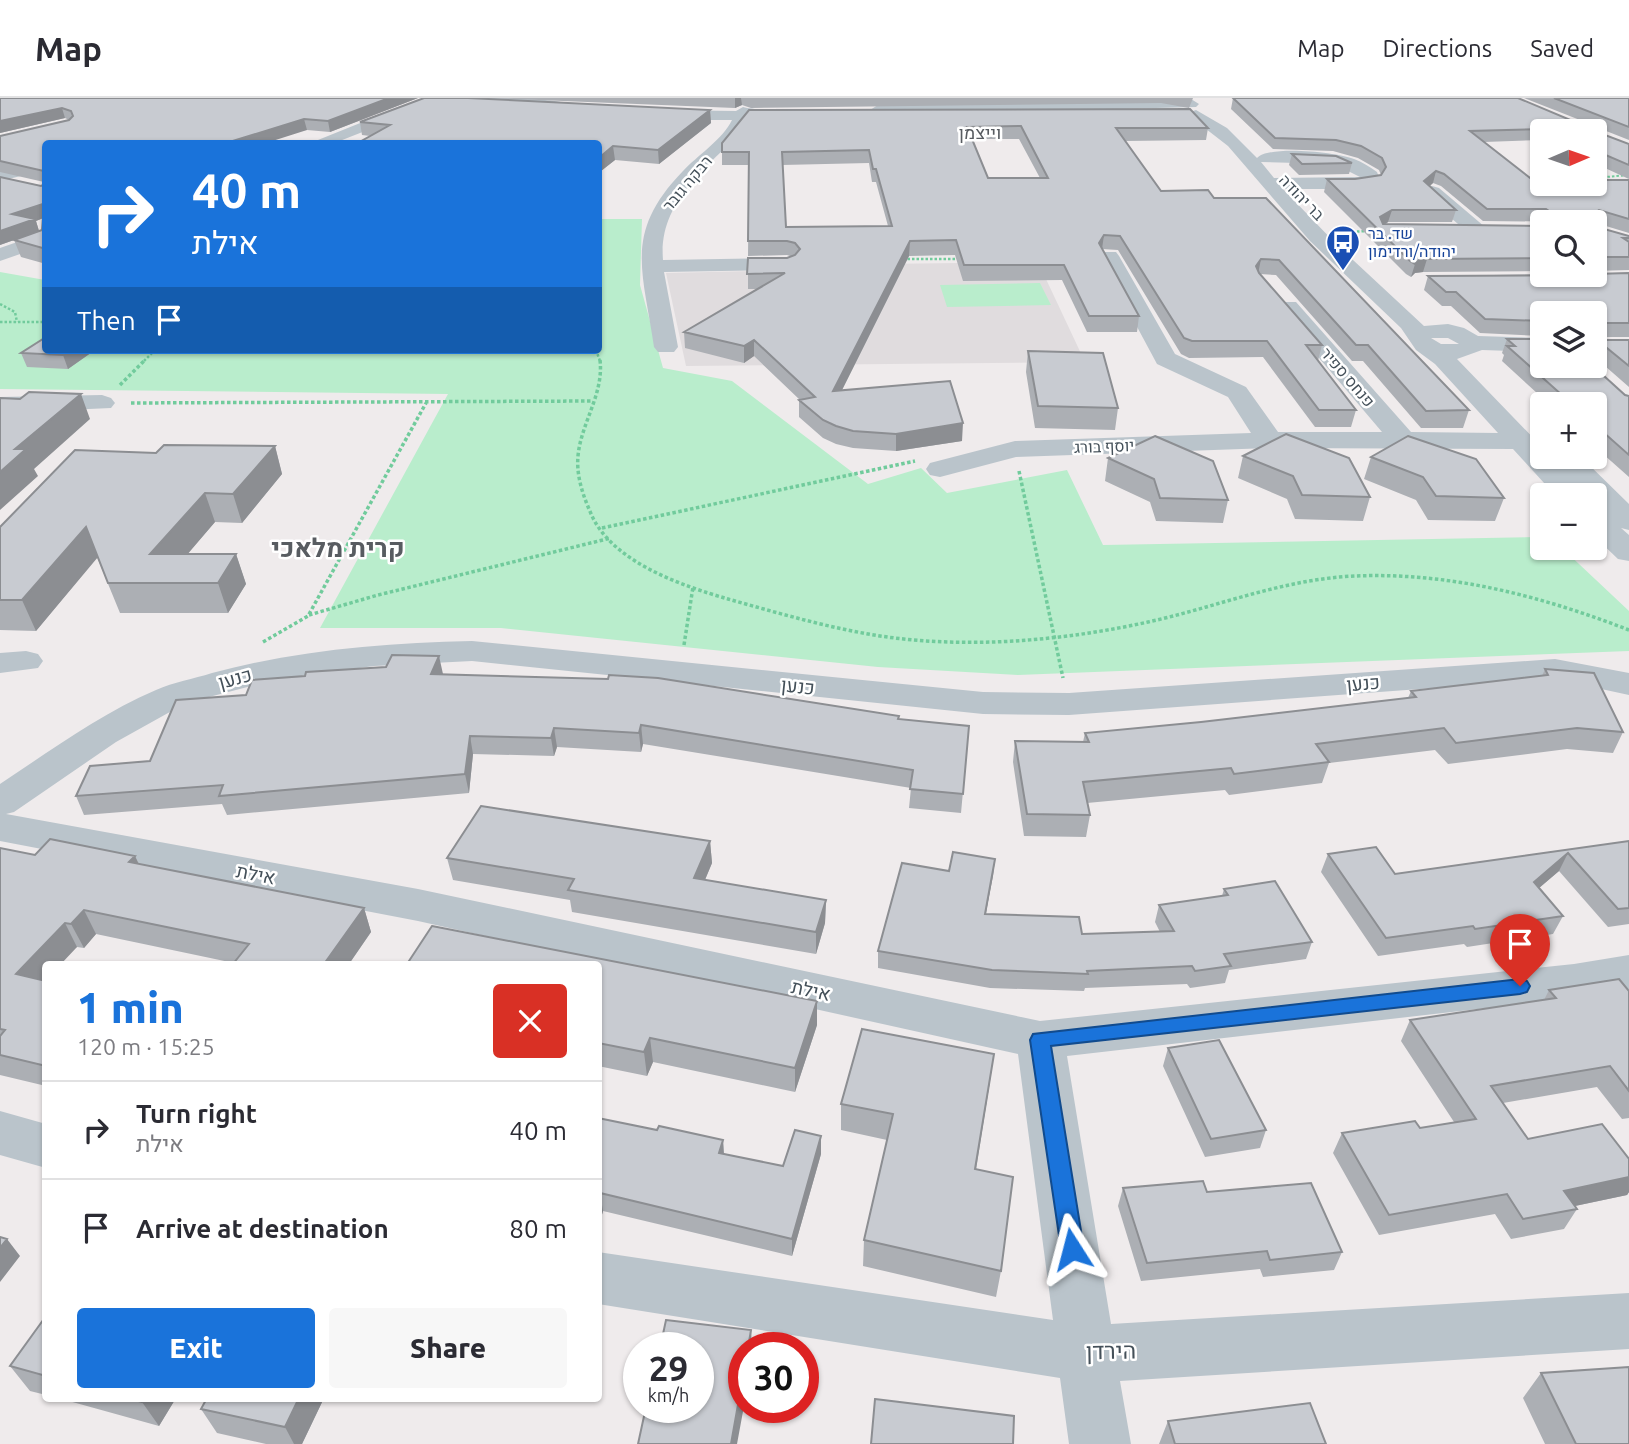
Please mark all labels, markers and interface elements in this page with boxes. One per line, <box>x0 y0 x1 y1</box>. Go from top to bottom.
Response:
text: Map <box>35 30 102 67</box>
text: Map <box>1297 35 1344 62</box>
text: Directions <box>1382 35 1492 62</box>
text: Saved <box>1530 35 1594 62</box>
north arrow <box>1530 119 1606 196</box>
map controls <box>1530 119 1607 560</box>
district label: וייצמן <box>959 122 1001 143</box>
street label: רבקה גובר <box>659 152 715 214</box>
text: 40 m <box>192 162 301 217</box>
icon: right <box>77 168 168 259</box>
street label: בר יהודה <box>1276 170 1329 224</box>
button: search <box>1530 210 1607 287</box>
bus stop icon: שד. בר יהודה/ורדימון <box>1324 223 1362 272</box>
text: אילת <box>192 224 259 260</box>
place label: שד. בר יהודה/ורדימון <box>1368 224 1456 260</box>
icon: arrive <box>150 301 188 339</box>
button: layers <box>1530 301 1607 378</box>
text: Then <box>77 306 136 335</box>
street label: פנחס ספיר <box>1317 344 1379 410</box>
button: + <box>1530 392 1607 469</box>
street label: יוסף בורג <box>1074 436 1134 456</box>
button: − <box>1530 483 1607 560</box>
district label: קרית מלאכי <box>271 533 405 562</box>
street label: כנען <box>216 663 254 693</box>
street label: כנען <box>1345 671 1381 695</box>
street label: כנען <box>780 673 816 699</box>
street label: אילת <box>234 859 278 889</box>
pin <box>1490 914 1550 986</box>
icon: arrive <box>1501 925 1539 963</box>
street label: אילת <box>789 975 833 1005</box>
text: 1 min <box>77 984 184 1031</box>
button: close <box>493 984 567 1058</box>
text: 120 m · 15:25 <box>77 1034 215 1059</box>
text: Turn right <box>136 1099 257 1128</box>
icon: right <box>77 1111 115 1149</box>
text: 40 m <box>509 1116 567 1145</box>
text: אילת <box>136 1131 184 1156</box>
icon: arrive <box>77 1209 115 1247</box>
position arrow <box>1035 1212 1109 1286</box>
text: Arrive at destination <box>136 1214 389 1243</box>
text: 80 m <box>509 1214 567 1243</box>
button: Exit <box>77 1308 315 1388</box>
button: Share <box>329 1308 567 1388</box>
speed limit sign: 30 <box>728 1332 819 1423</box>
street label: הירדן <box>1086 1338 1136 1364</box>
text: 29 <box>649 1348 688 1388</box>
text: km/h <box>648 1385 689 1405</box>

